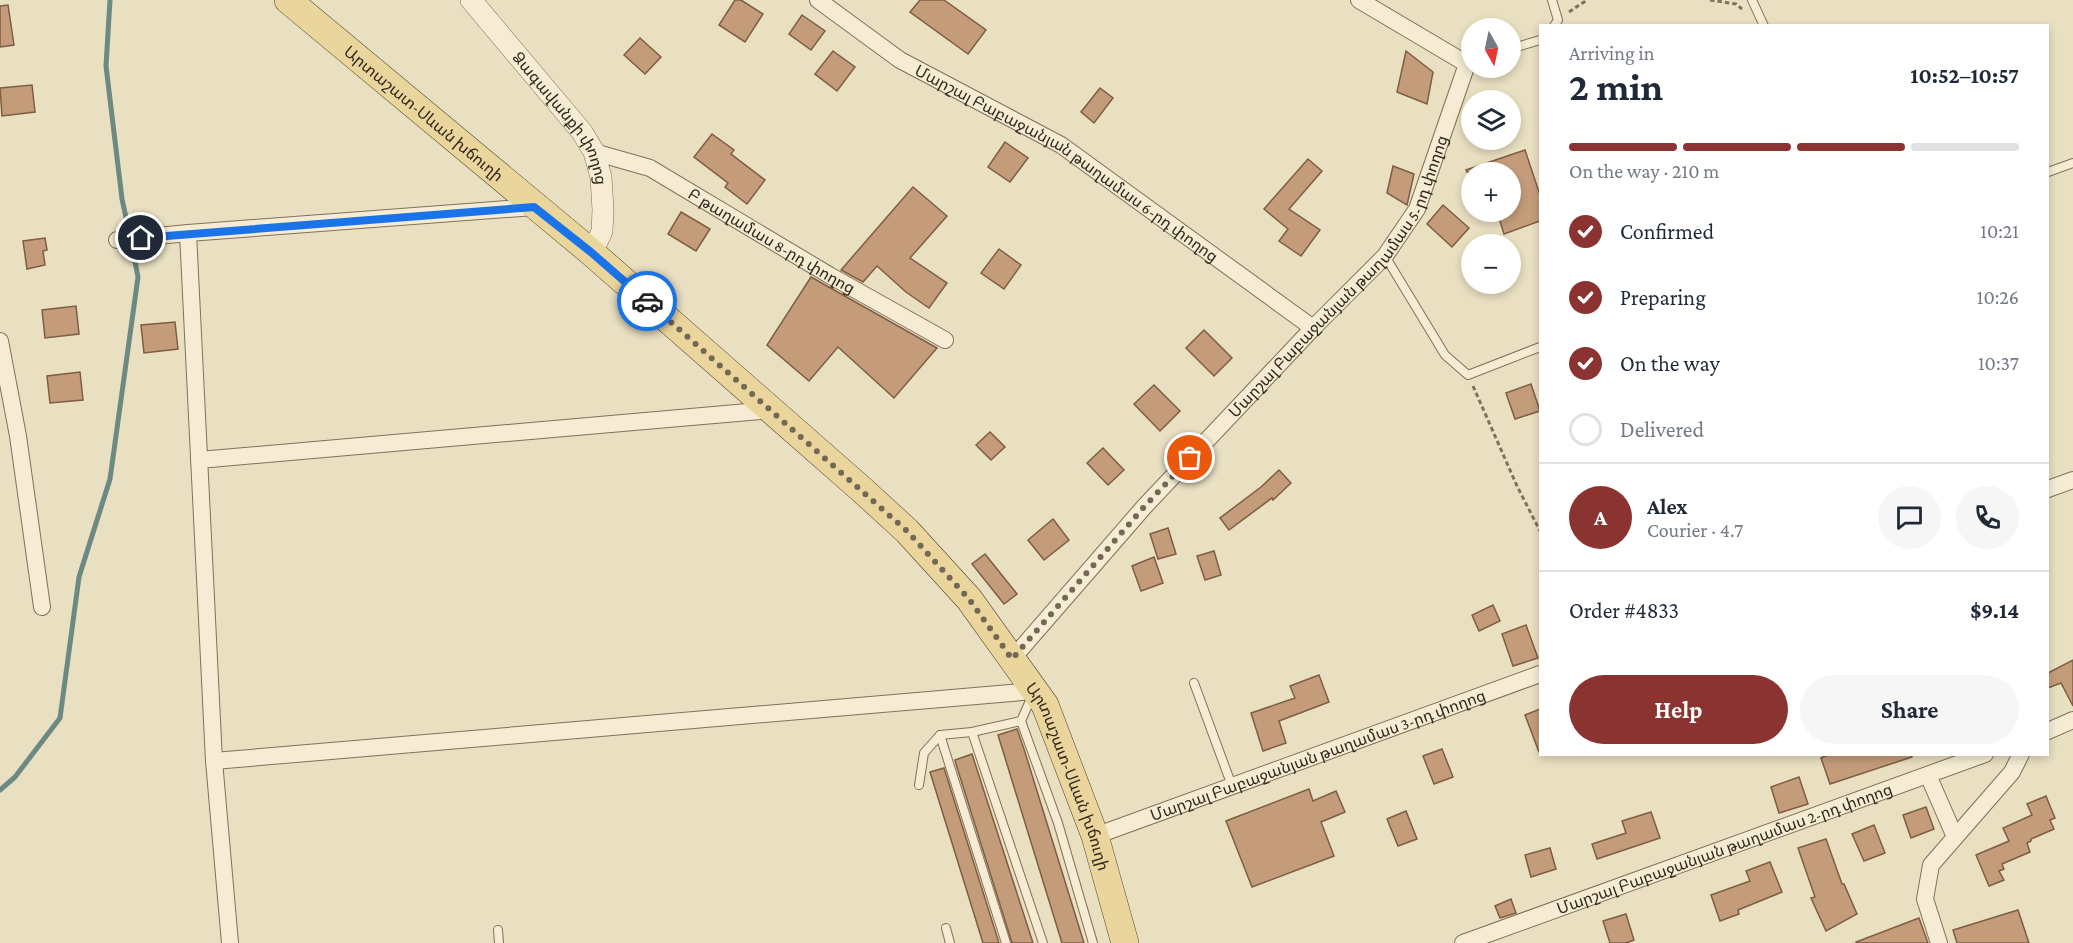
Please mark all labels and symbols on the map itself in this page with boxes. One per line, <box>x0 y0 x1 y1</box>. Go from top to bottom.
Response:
north arrow <box>1461 18 1521 78</box>
street label: Արտաշատ-Սևան խճուղի <box>341 43 507 185</box>
street label: Ձագավանքի փողոց <box>510 49 609 185</box>
street label: Մարշալ Բաբաջանյան թաղամաս 6-րդ փողոց <box>912 62 1221 266</box>
street label: Մարշալ Բաբաջանյան թաղամաս 5-րդ փողոց <box>1225 133 1452 421</box>
street label: Բ թաղամաս 8-րդ փողոց <box>685 185 858 298</box>
pin <box>115 212 166 263</box>
courier <box>617 271 677 331</box>
pin <box>1164 432 1215 483</box>
street label: Արտաշատ-Սևան խճուղի <box>1023 679 1112 873</box>
street label: Մարշալ Բաբաջանյան թաղամաս 3-րդ փողոց <box>1148 687 1488 824</box>
street label: Մարշալ Բաբաջանյան թաղամաս 2-րդ փողոց <box>1555 780 1895 917</box>

